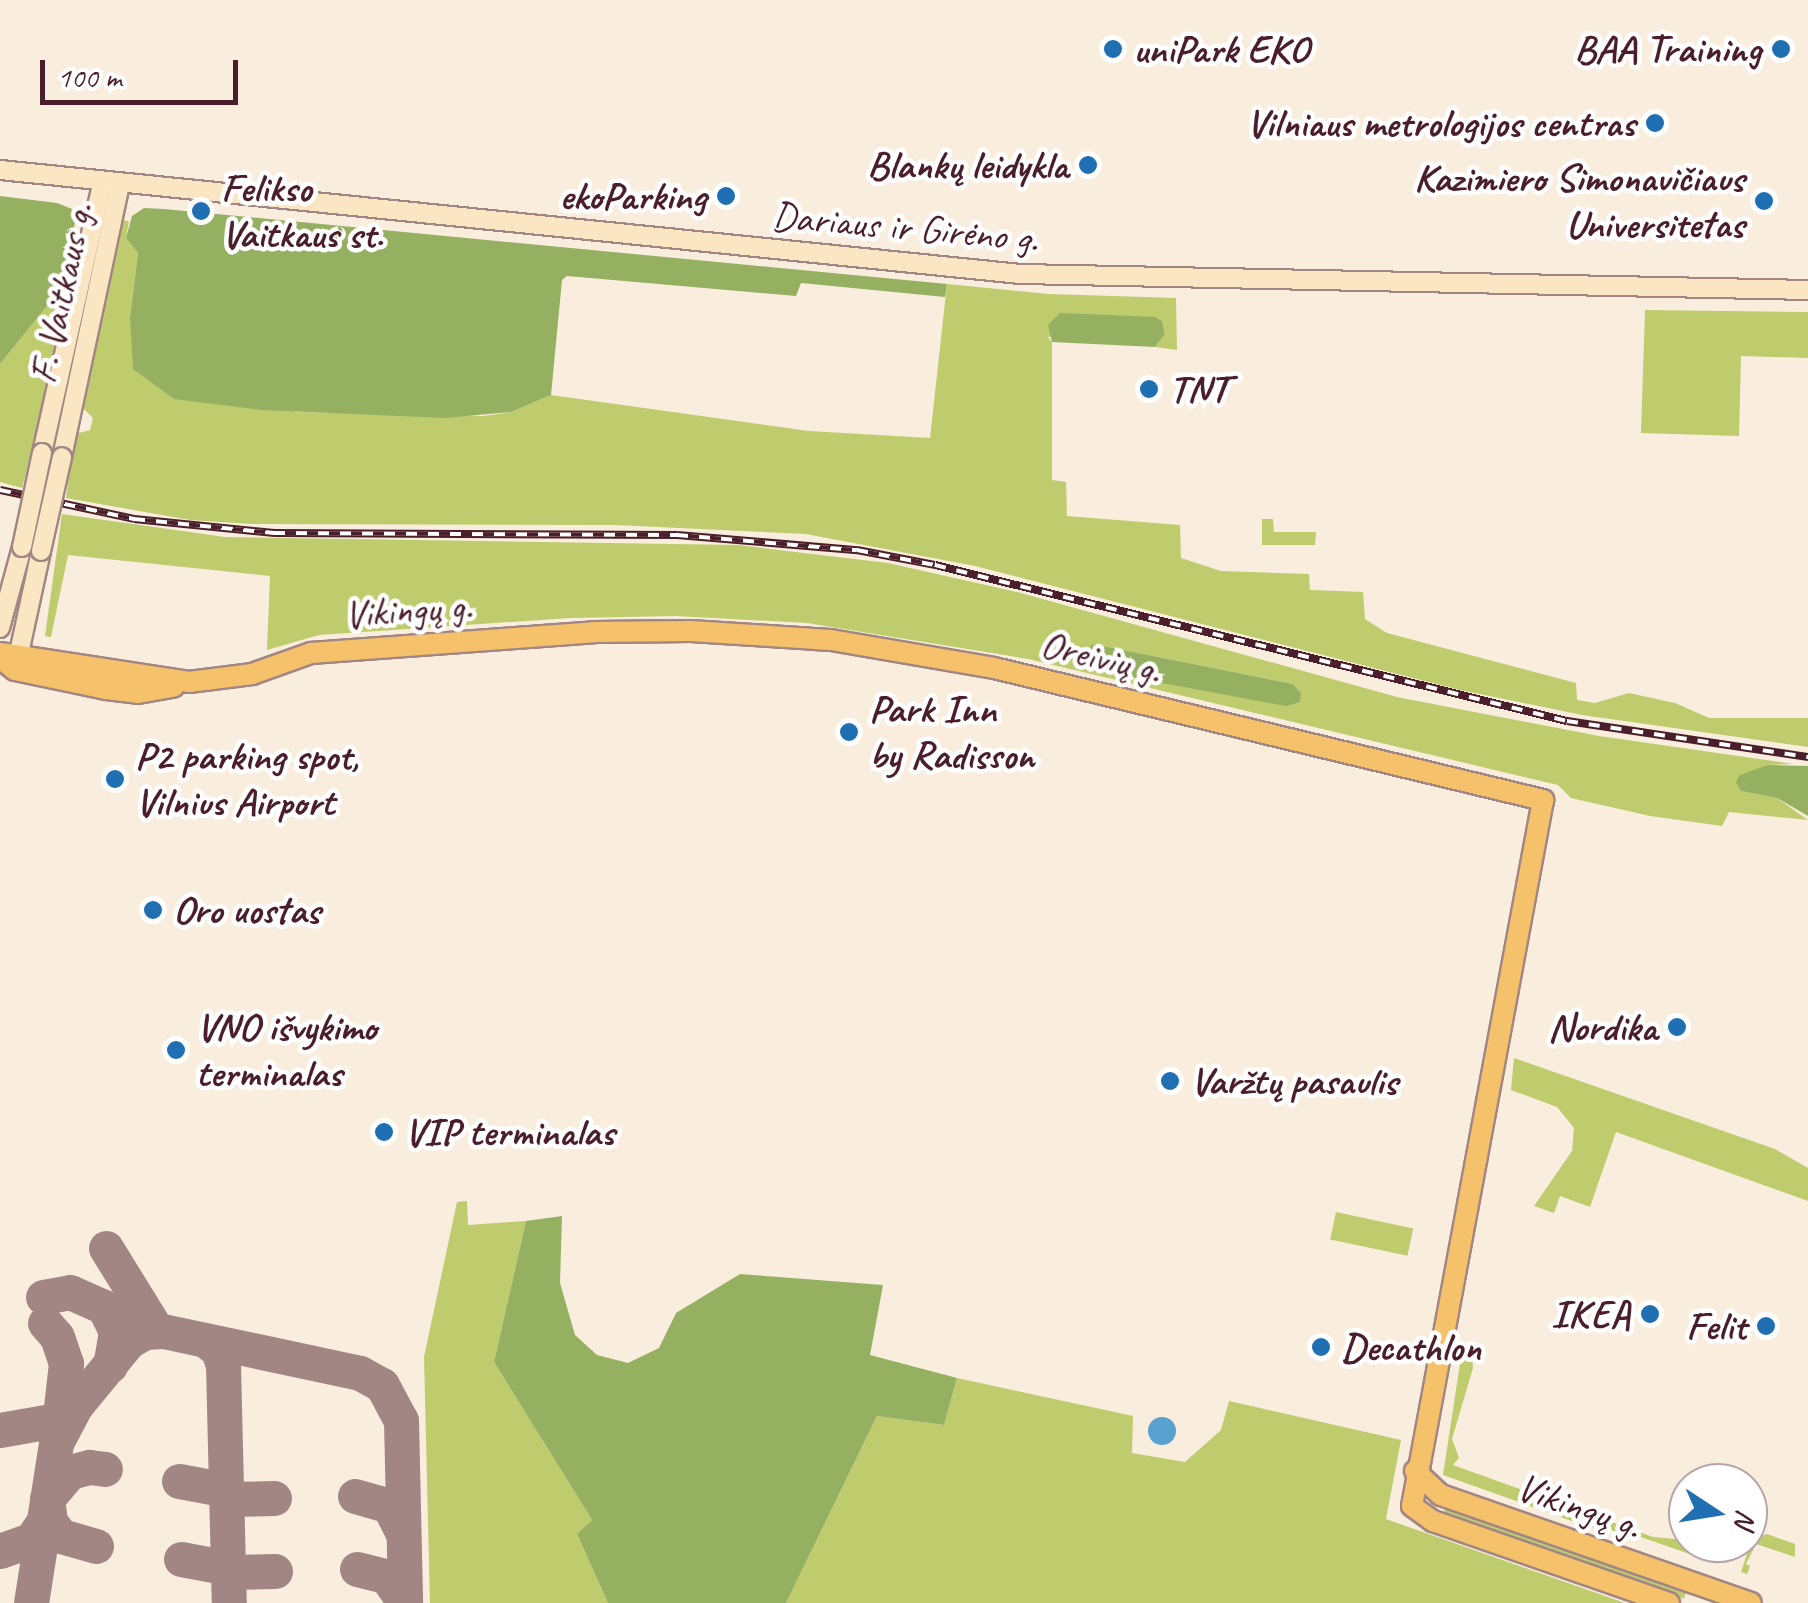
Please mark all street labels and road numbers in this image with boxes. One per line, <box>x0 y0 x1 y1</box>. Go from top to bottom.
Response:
street label: Dariaus ir Girėno g. <box>770 191 1040 263</box>
street label: F. Vaitkaus g. <box>19 199 103 387</box>
street label: Vikingų g. <box>343 582 473 638</box>
street label: Oreivių g. <box>1036 620 1166 694</box>
street label: Vikingų g. <box>1511 1462 1647 1550</box>

